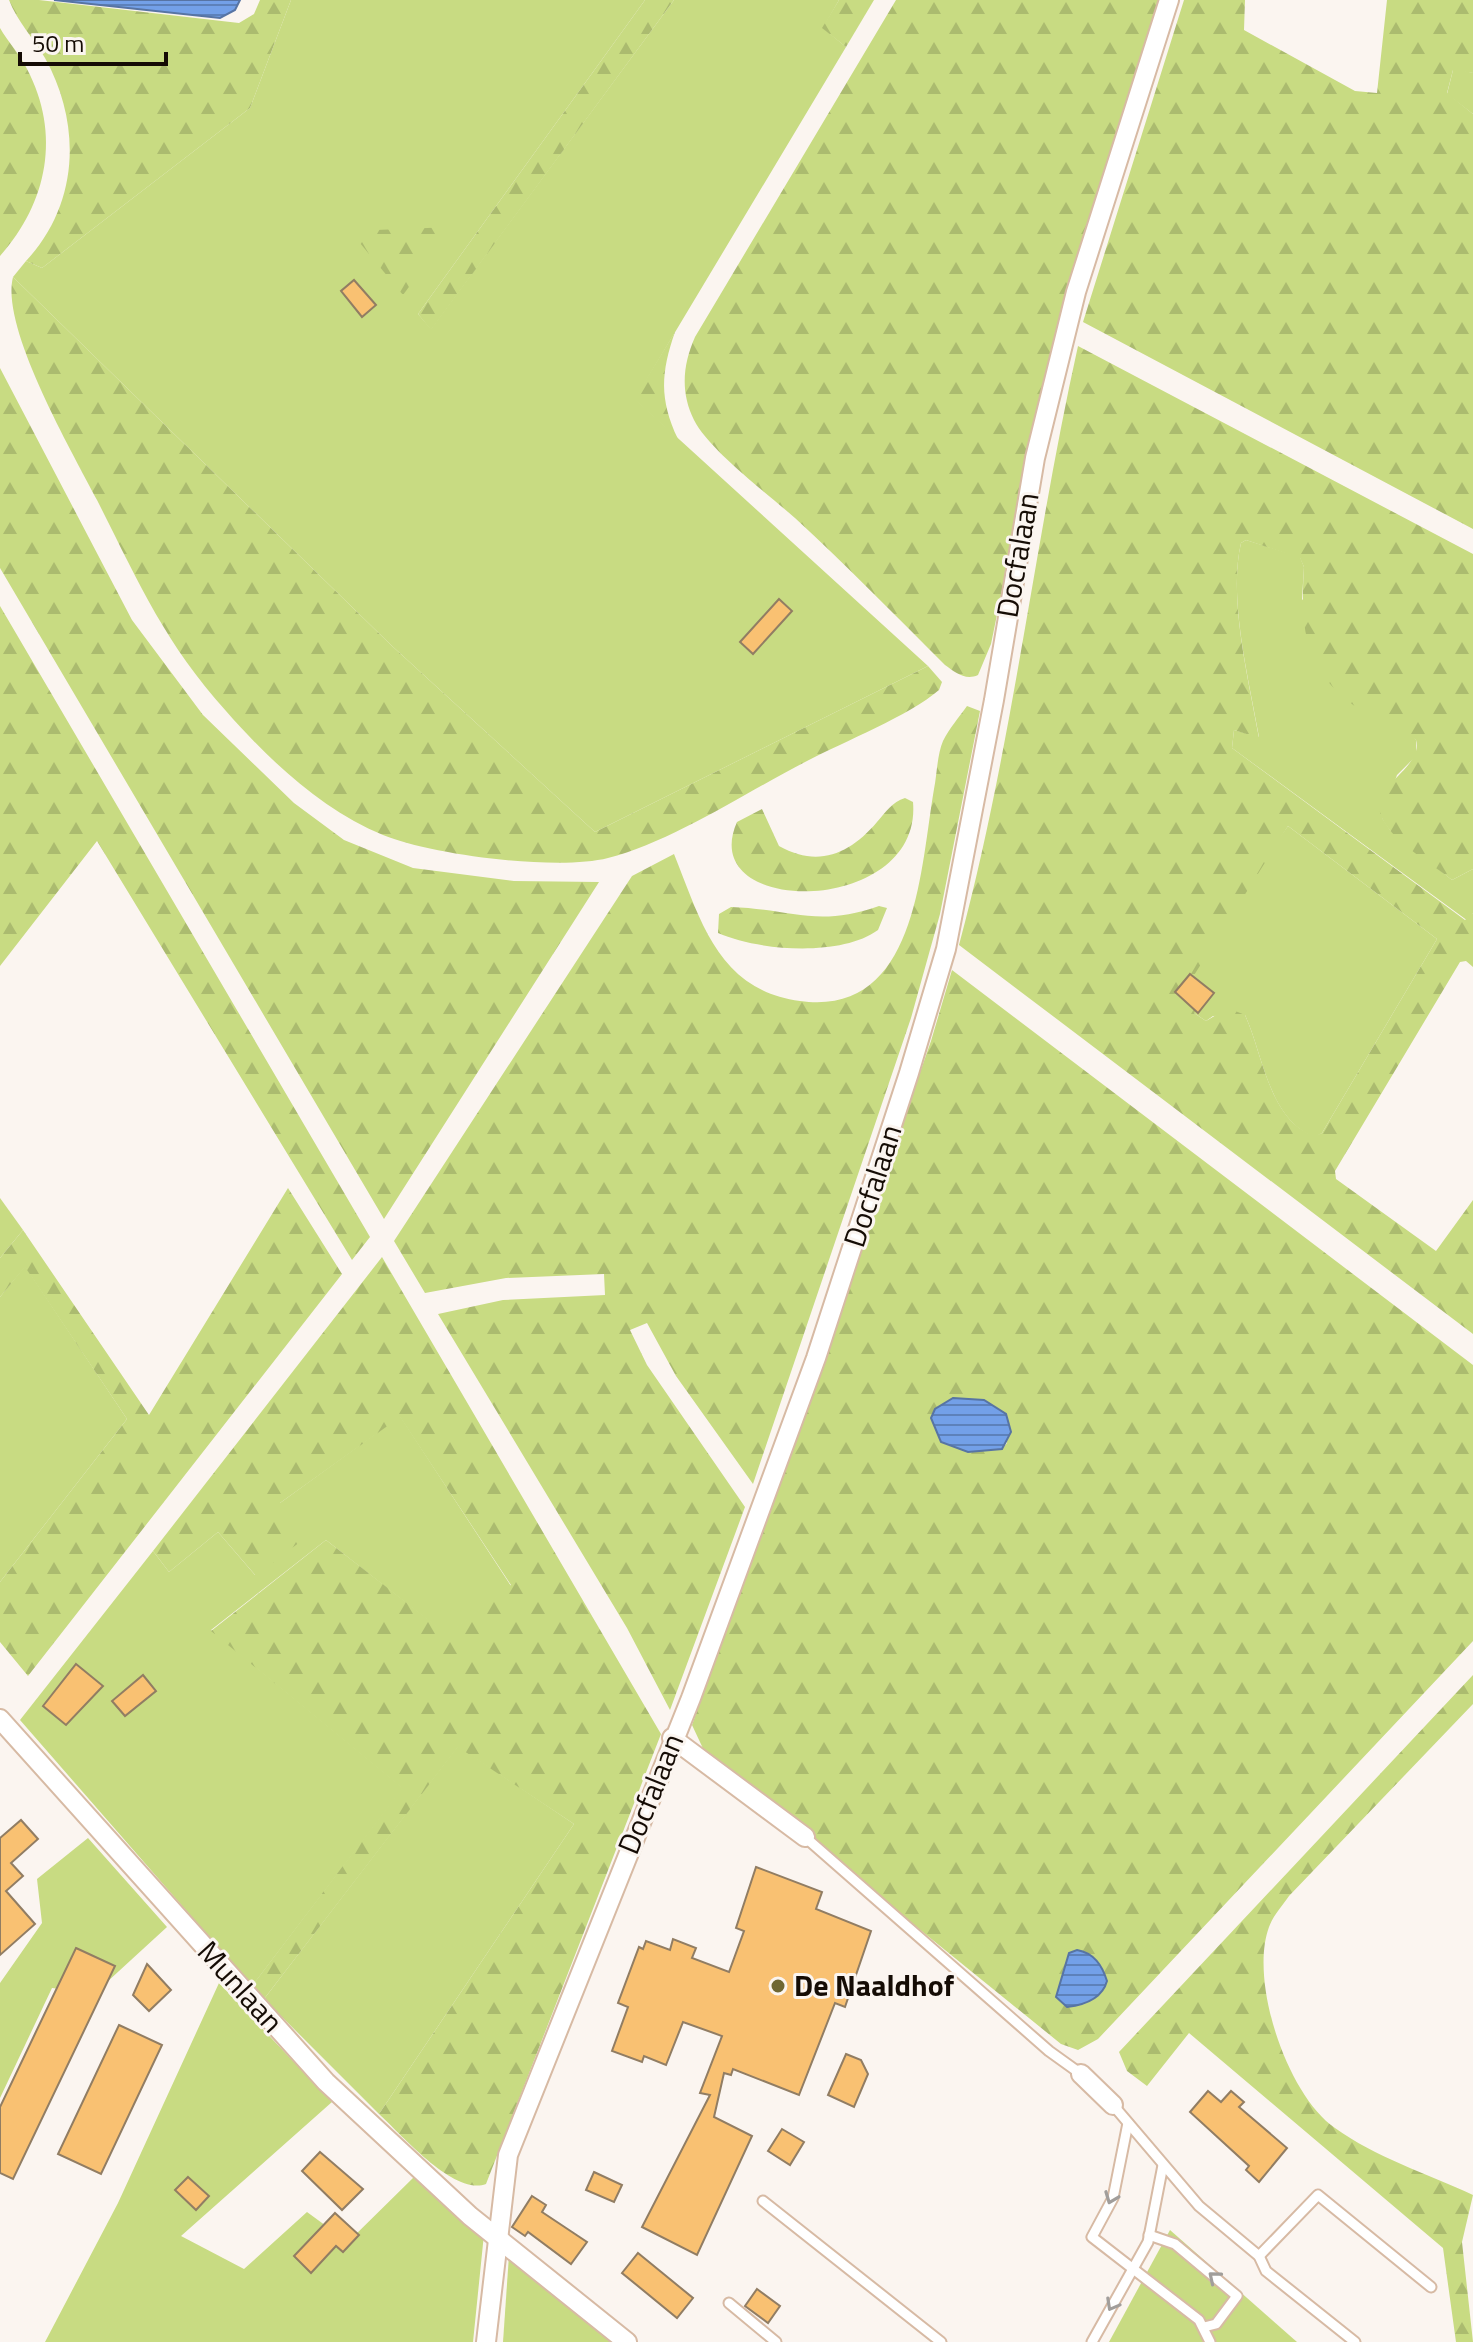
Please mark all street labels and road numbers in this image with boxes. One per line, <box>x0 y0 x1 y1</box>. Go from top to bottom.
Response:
street label: Docfalaan <box>983 489 1051 621</box>
street label: Docfalaan <box>831 1119 913 1253</box>
street label: Docfalaan <box>605 1726 695 1861</box>
street label: Munlaan <box>187 1930 295 2043</box>

